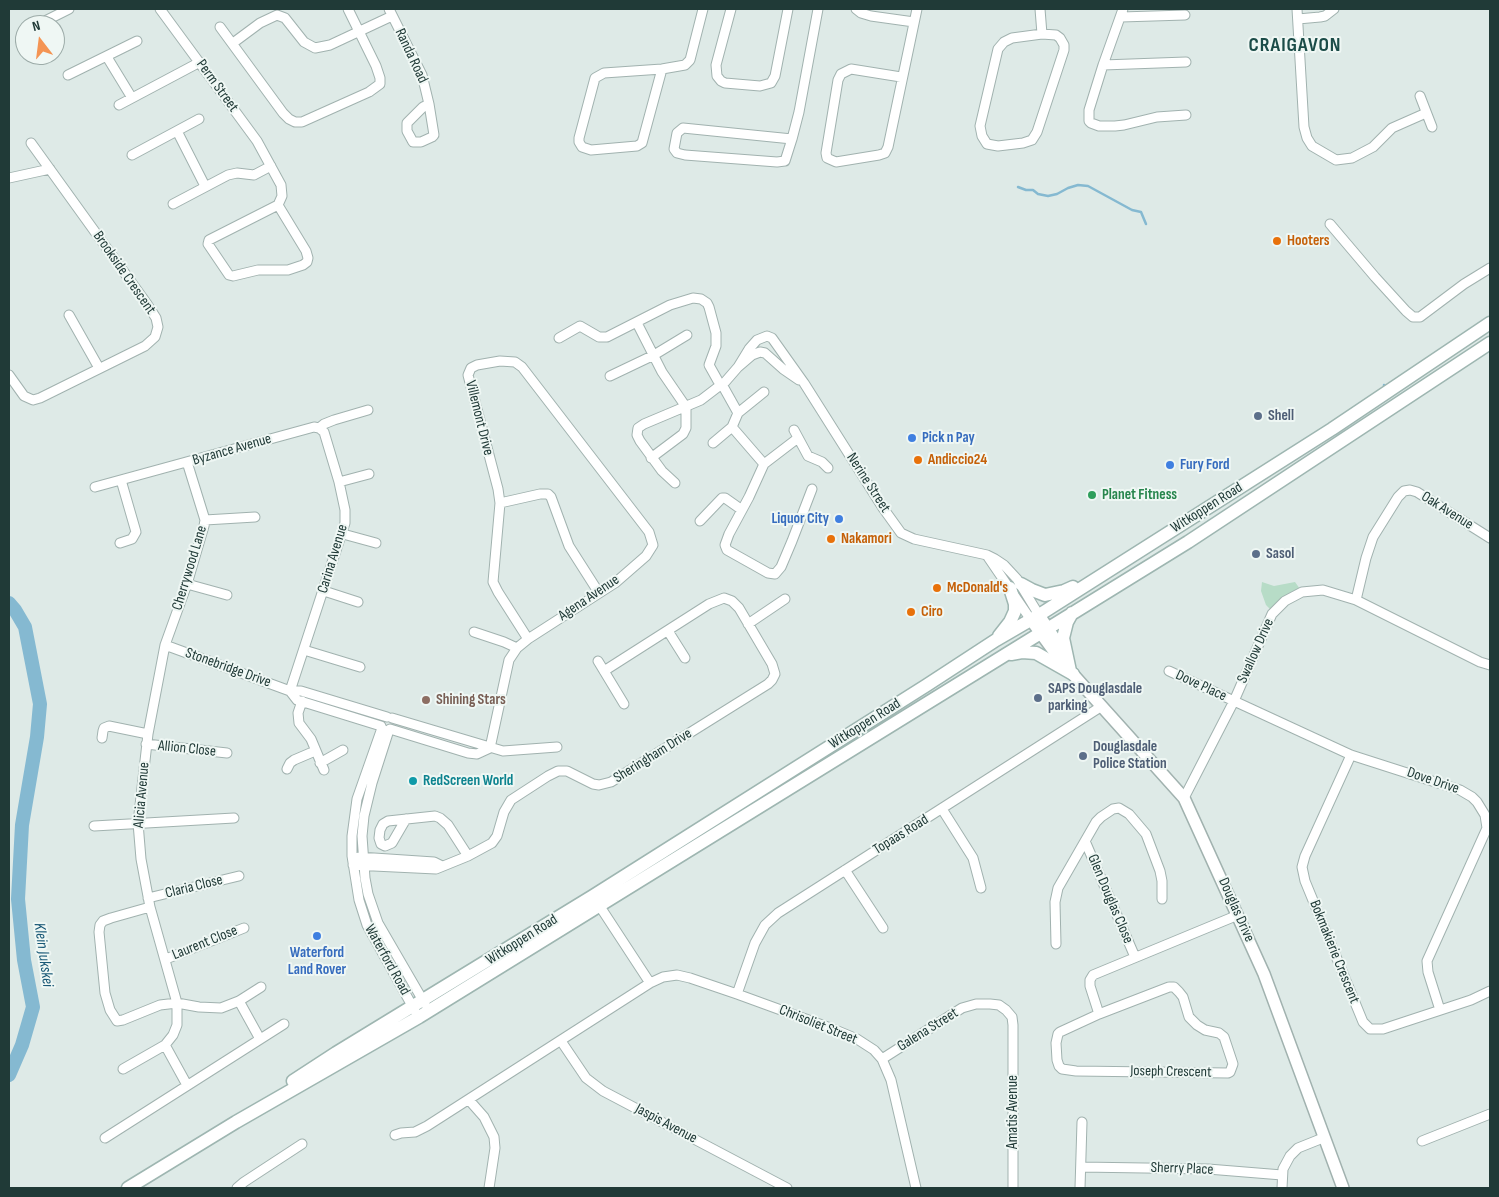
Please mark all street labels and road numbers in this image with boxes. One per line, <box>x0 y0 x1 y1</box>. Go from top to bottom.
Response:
street label: Randa Road <box>391 26 431 86</box>
street label: Perm Street <box>192 56 242 116</box>
street label: Brookside Crescent <box>89 228 159 318</box>
street label: Villemont Drive <box>461 379 497 457</box>
street label: Byzance Avenue <box>191 430 273 470</box>
street label: Nerine Street <box>842 450 894 516</box>
street label: Witkoppen Road <box>1168 479 1246 537</box>
street label: Oak Avenue <box>1418 488 1476 534</box>
street label: Carina Avenue <box>314 522 352 596</box>
street label: Cherrywood Lane <box>169 524 211 612</box>
street label: Agena Avenue <box>555 571 623 625</box>
street label: Swallow Drive <box>1234 616 1278 686</box>
street label: Stonebridge Drive <box>183 644 273 692</box>
street label: Dove Place <box>1173 666 1229 706</box>
street label: Witkoppen Road <box>826 695 904 753</box>
street label: Sheringham Drive <box>611 725 695 787</box>
street label: Allion Close <box>157 737 217 761</box>
street label: Alicia Avenue <box>130 761 154 829</box>
street label: Dove Drive <box>1405 764 1461 798</box>
street label: Topaas Road <box>870 811 932 859</box>
street label: Glen Douglas Close <box>1083 852 1137 946</box>
street label: Claria Close <box>163 871 225 903</box>
street label: Douglas Drive <box>1214 875 1258 945</box>
street label: Bokmakierie Crescent <box>1305 898 1363 1006</box>
street label: Witkoppen Road <box>483 911 561 969</box>
street label: Laurent Close <box>170 922 240 964</box>
street label: Waterford Road <box>360 922 414 998</box>
street label: Chrisoliet Street <box>776 1001 860 1049</box>
street label: Galena Street <box>894 1004 962 1056</box>
street label: Joseph Crescent <box>1130 1062 1212 1082</box>
street label: Amatis Avenue <box>1004 1075 1022 1149</box>
street label: Jaspis Avenue <box>632 1100 700 1148</box>
street label: Sherry Place <box>1150 1159 1214 1179</box>

